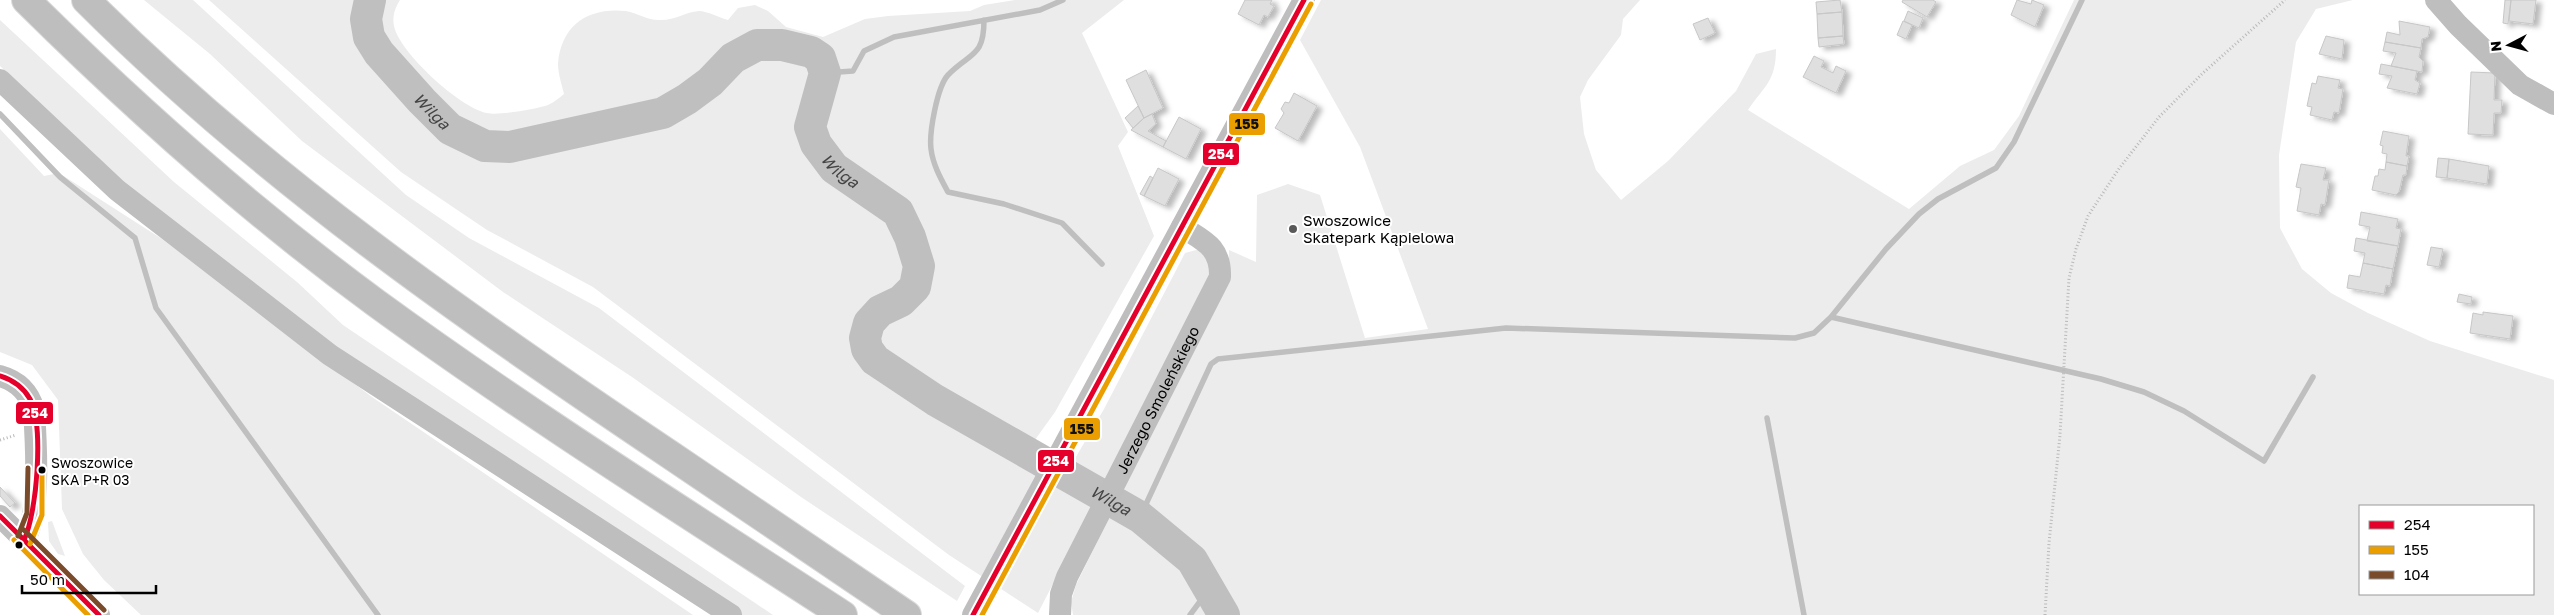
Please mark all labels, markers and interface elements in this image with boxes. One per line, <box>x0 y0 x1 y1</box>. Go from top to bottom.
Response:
north arrow <box>2484 20 2534 70</box>
text: N <box>2487 40 2505 53</box>
water label: Wilga <box>409 89 455 134</box>
line badge: 155 <box>1228 112 1266 136</box>
text: 155 <box>1235 115 1260 132</box>
line badge: 254 <box>1202 142 1240 166</box>
text: 254 <box>1208 145 1234 162</box>
water label: Wilga <box>817 150 864 193</box>
place label: Swoszowice Skatepark Kąpielowa <box>1303 211 1454 246</box>
marker: Swoszowice Skatepark Kąpielowa <box>1287 223 1299 235</box>
street label: Jerzego Smoleńskiego <box>1112 323 1203 477</box>
line badge: 254 <box>15 401 54 425</box>
text: 254 <box>22 404 48 421</box>
line badge: 155 <box>1063 417 1101 441</box>
text: 155 <box>1070 420 1095 437</box>
line badge: 254 <box>1037 449 1075 473</box>
text: 254 <box>1043 452 1069 469</box>
place label: Swoszowice SKA P+R 03 <box>51 454 133 488</box>
marker: Swoszowice SKA P+R 03 <box>37 465 47 475</box>
water label: Wilga <box>1087 481 1135 520</box>
legend <box>2359 505 2534 595</box>
text: 254 <box>2404 515 2431 533</box>
unlabelled marker <box>14 540 24 550</box>
text: 155 <box>2404 540 2429 558</box>
scale bar <box>22 562 156 594</box>
text: 104 <box>2404 565 2430 583</box>
text: 50 m <box>30 570 65 588</box>

